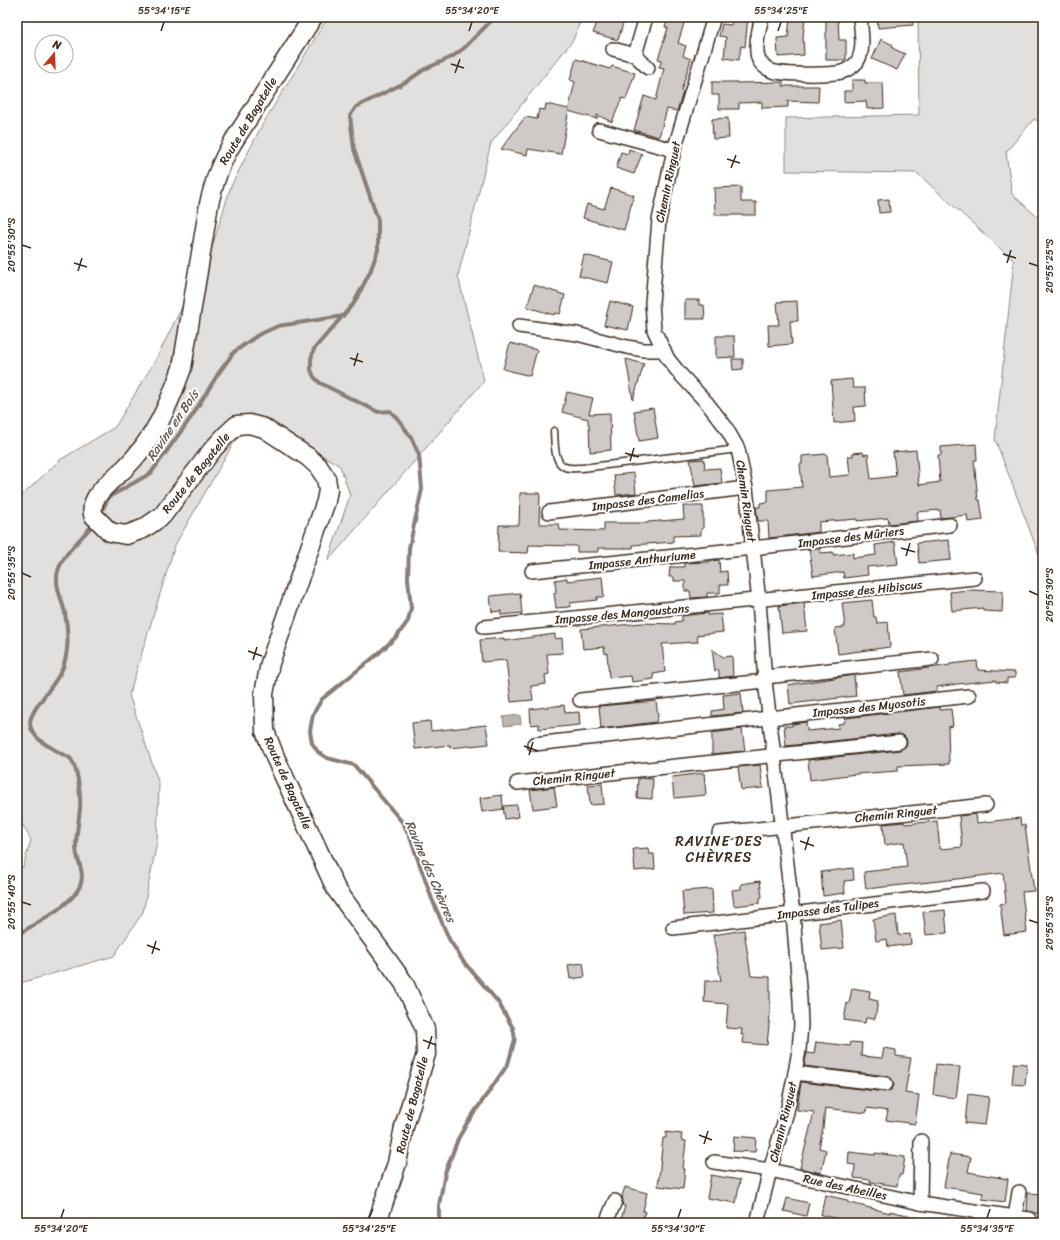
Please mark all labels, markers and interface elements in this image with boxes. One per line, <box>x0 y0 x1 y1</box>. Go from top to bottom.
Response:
text: 55°34'15"E <box>138 2 191 20</box>
text: 55°34'20"E <box>445 2 500 20</box>
text: 55°34'25"E <box>754 2 809 20</box>
north arrow <box>34 34 74 74</box>
text: N <box>49 34 64 55</box>
street label: Route de Bagatelle <box>213 73 283 169</box>
street label: Chemin Ringuet <box>649 138 688 225</box>
text: 20°55'30"S <box>3 217 21 272</box>
text: 20°55'25"S <box>1041 238 1059 293</box>
water label: Ravine en Bois <box>140 383 206 466</box>
street label: Route de Bagatelle <box>156 427 236 519</box>
street label: Chemin Ringuet <box>729 459 763 545</box>
street label: Impasse des Camelias <box>590 482 705 518</box>
street label: Impasse des Mûriers <box>796 520 905 555</box>
street label: Impasse Anthuriume <box>586 543 697 577</box>
text: 20°55'35"S <box>3 545 21 600</box>
text: 20°55'30"S <box>1041 567 1059 622</box>
street label: Impasse des Hibiscus <box>809 573 924 607</box>
street label: Impasse des Mangoustans <box>553 597 690 631</box>
street label: Impasse des Myosotis <box>810 690 927 724</box>
street label: Route de Bagatelle <box>258 733 318 833</box>
street label: Chemin Ringuet <box>532 762 617 792</box>
street label: Chemin Ringuet <box>854 799 939 829</box>
water label: Ravine des Chèvres <box>399 816 463 928</box>
district label: RAVINE DES CHÈVRES <box>675 829 763 870</box>
text: 20°55'40"S <box>3 874 21 930</box>
street label: Impasse des Tulipes <box>775 892 880 926</box>
text: 20°55'35"S <box>1041 895 1059 950</box>
street label: Route de Bagatelle <box>389 1054 435 1156</box>
street label: Chemin Ringuet <box>762 1078 804 1165</box>
street label: Rue des Abeilles <box>801 1167 889 1207</box>
text: 55°34'20"E <box>34 1220 89 1238</box>
text: 55°34'25"E <box>342 1220 397 1238</box>
text: 55°34'30"E <box>651 1220 706 1238</box>
text: 55°34'35"E <box>960 1220 1015 1238</box>

